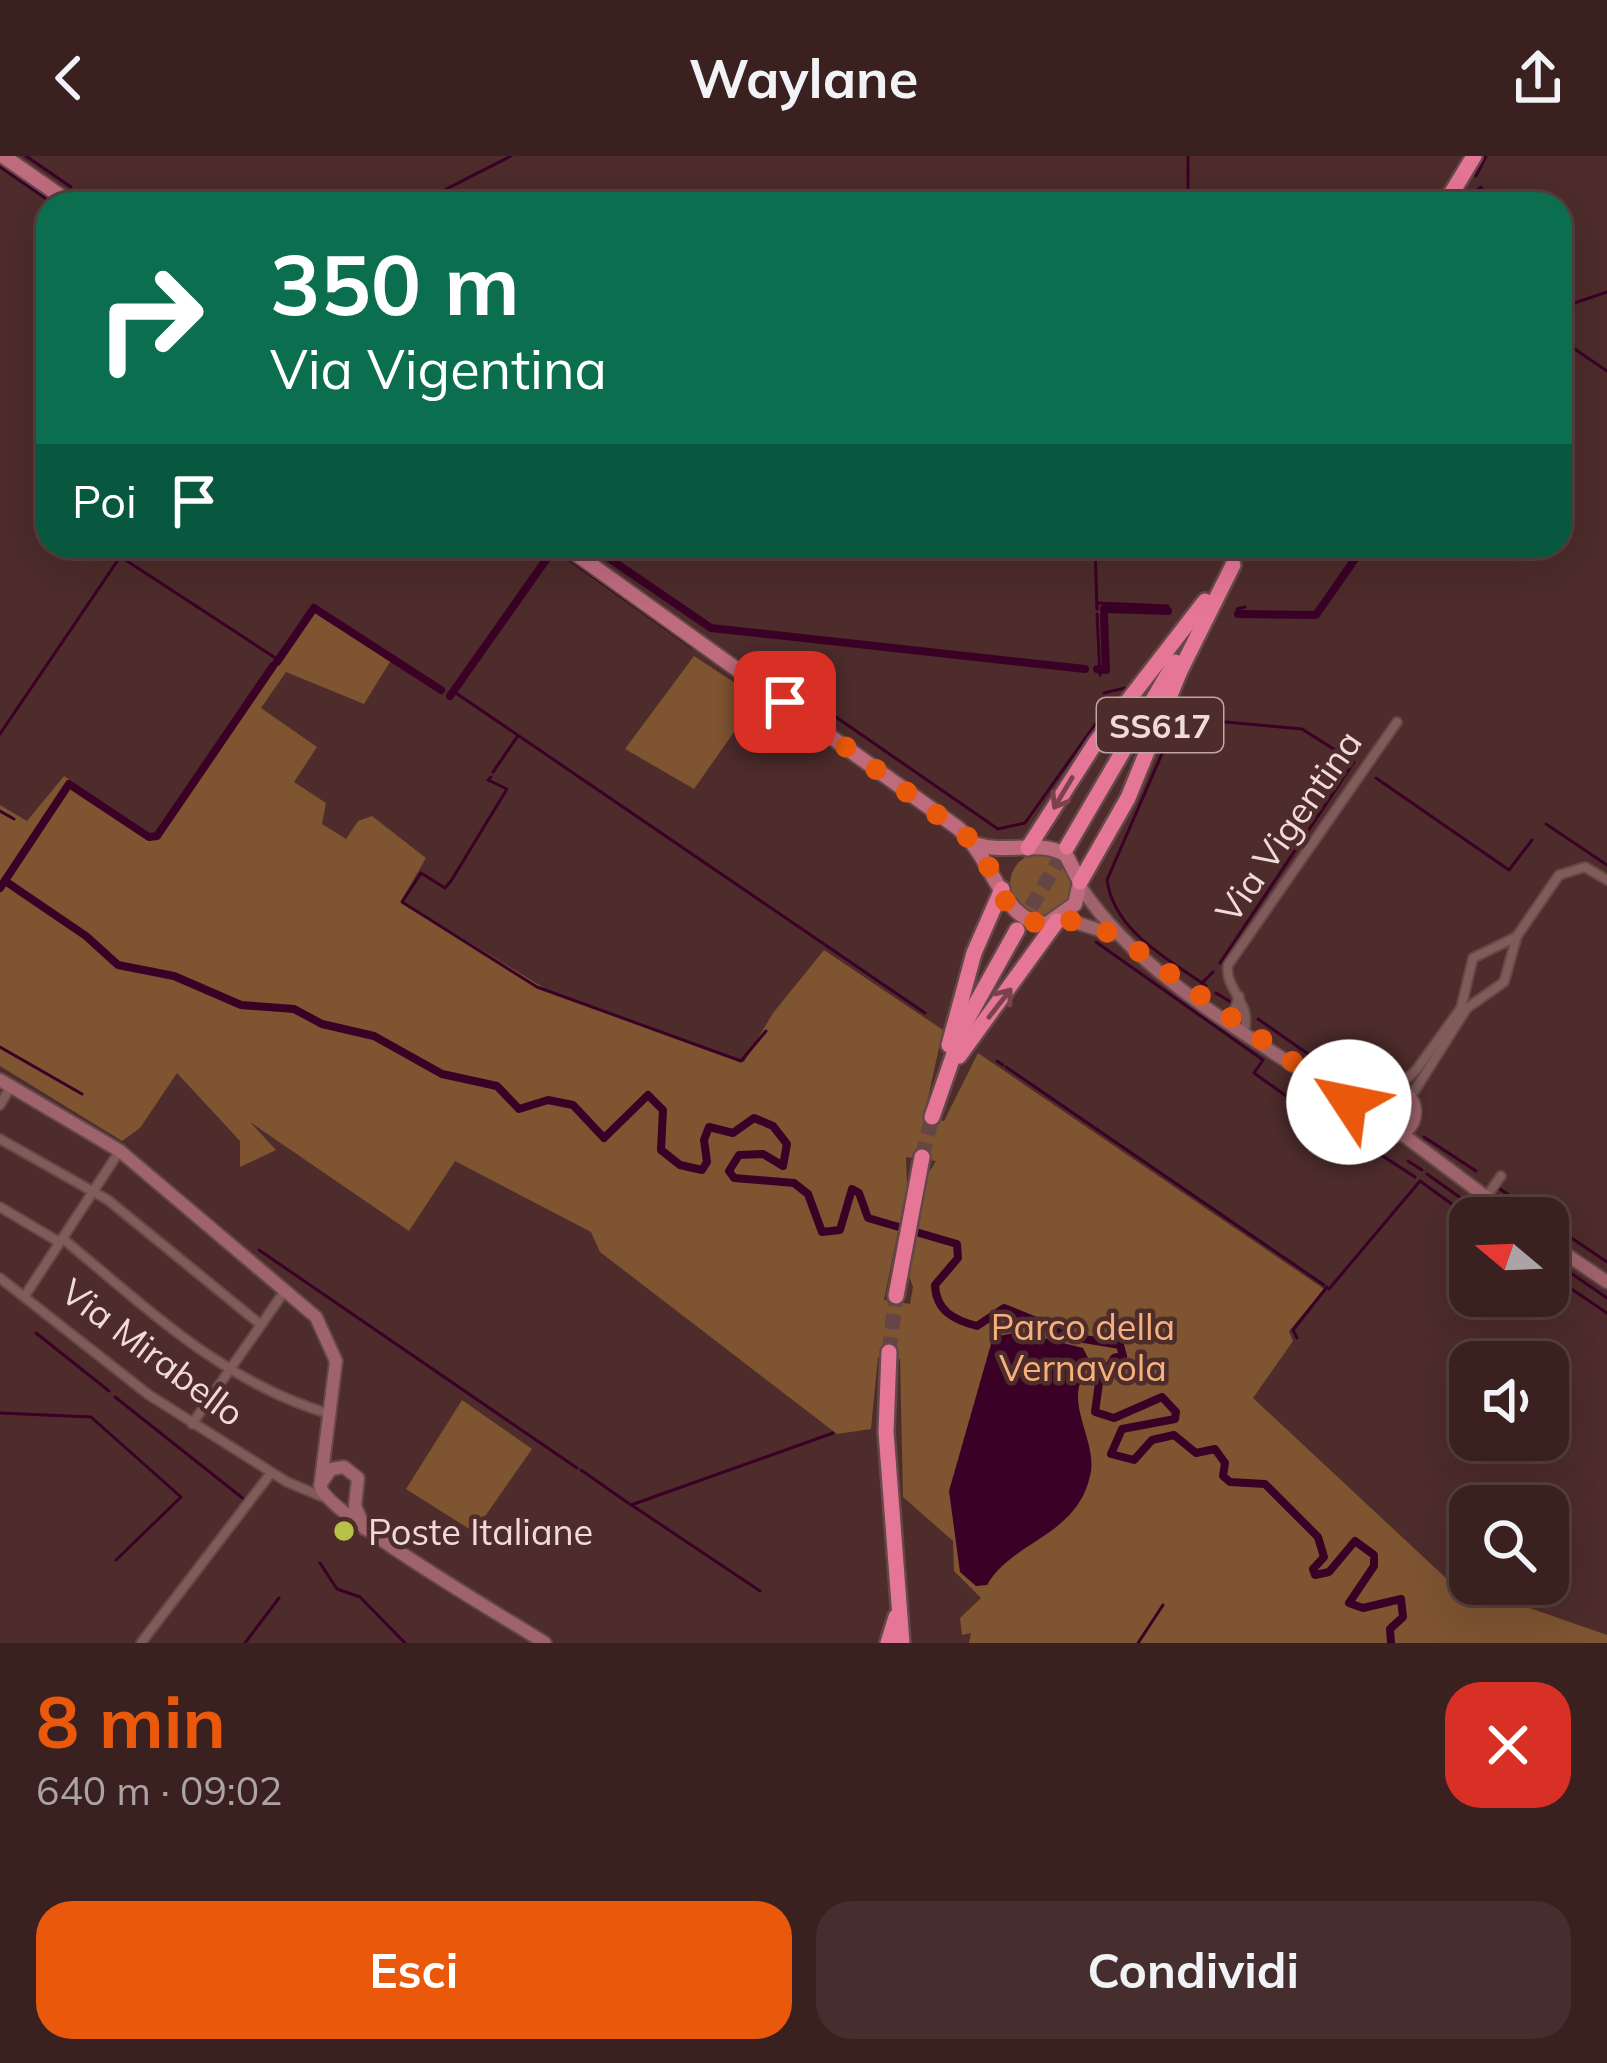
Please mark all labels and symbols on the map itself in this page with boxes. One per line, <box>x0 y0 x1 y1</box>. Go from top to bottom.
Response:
pin <box>734 651 836 753</box>
road number: SS617 <box>1097 698 1223 752</box>
street label: Via Vigentina <box>1205 721 1371 931</box>
one-way arrow <box>1051 775 1075 809</box>
one-way arrow <box>986 987 1013 1019</box>
position arrow <box>1286 1039 1412 1165</box>
north arrow <box>1449 1197 1569 1317</box>
street label: Via Mirabello <box>53 1269 253 1435</box>
park label: Parco della Vernavola <box>991 1304 1175 1390</box>
place label: Poste Italiane <box>368 1509 593 1554</box>
marker: Poste Italiane <box>331 1518 357 1544</box>

